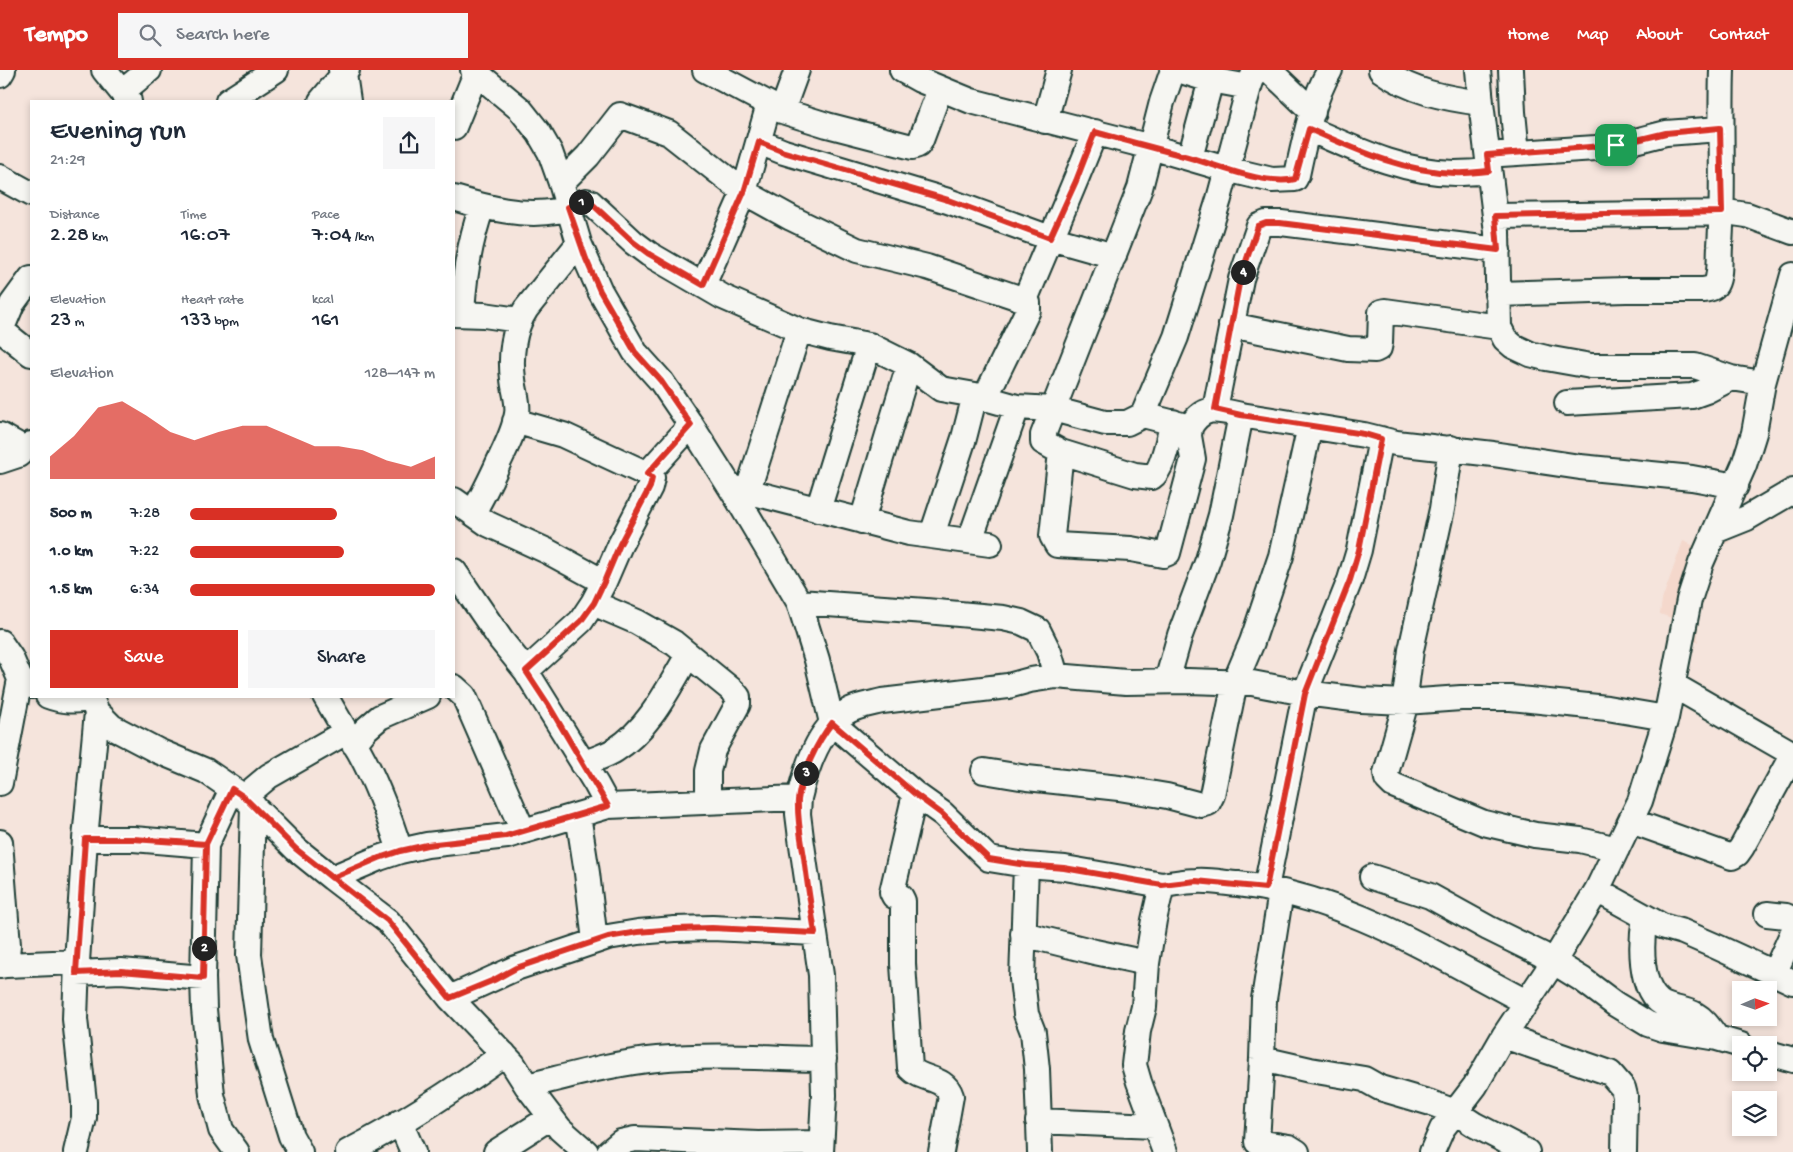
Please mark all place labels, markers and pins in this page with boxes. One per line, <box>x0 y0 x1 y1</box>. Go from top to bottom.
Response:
pin <box>1595 124 1637 166</box>
pin: 1 <box>568 190 594 214</box>
pin: 4 <box>1230 260 1256 284</box>
pin: 3 <box>794 760 818 786</box>
pin: 2 <box>192 936 216 960</box>

